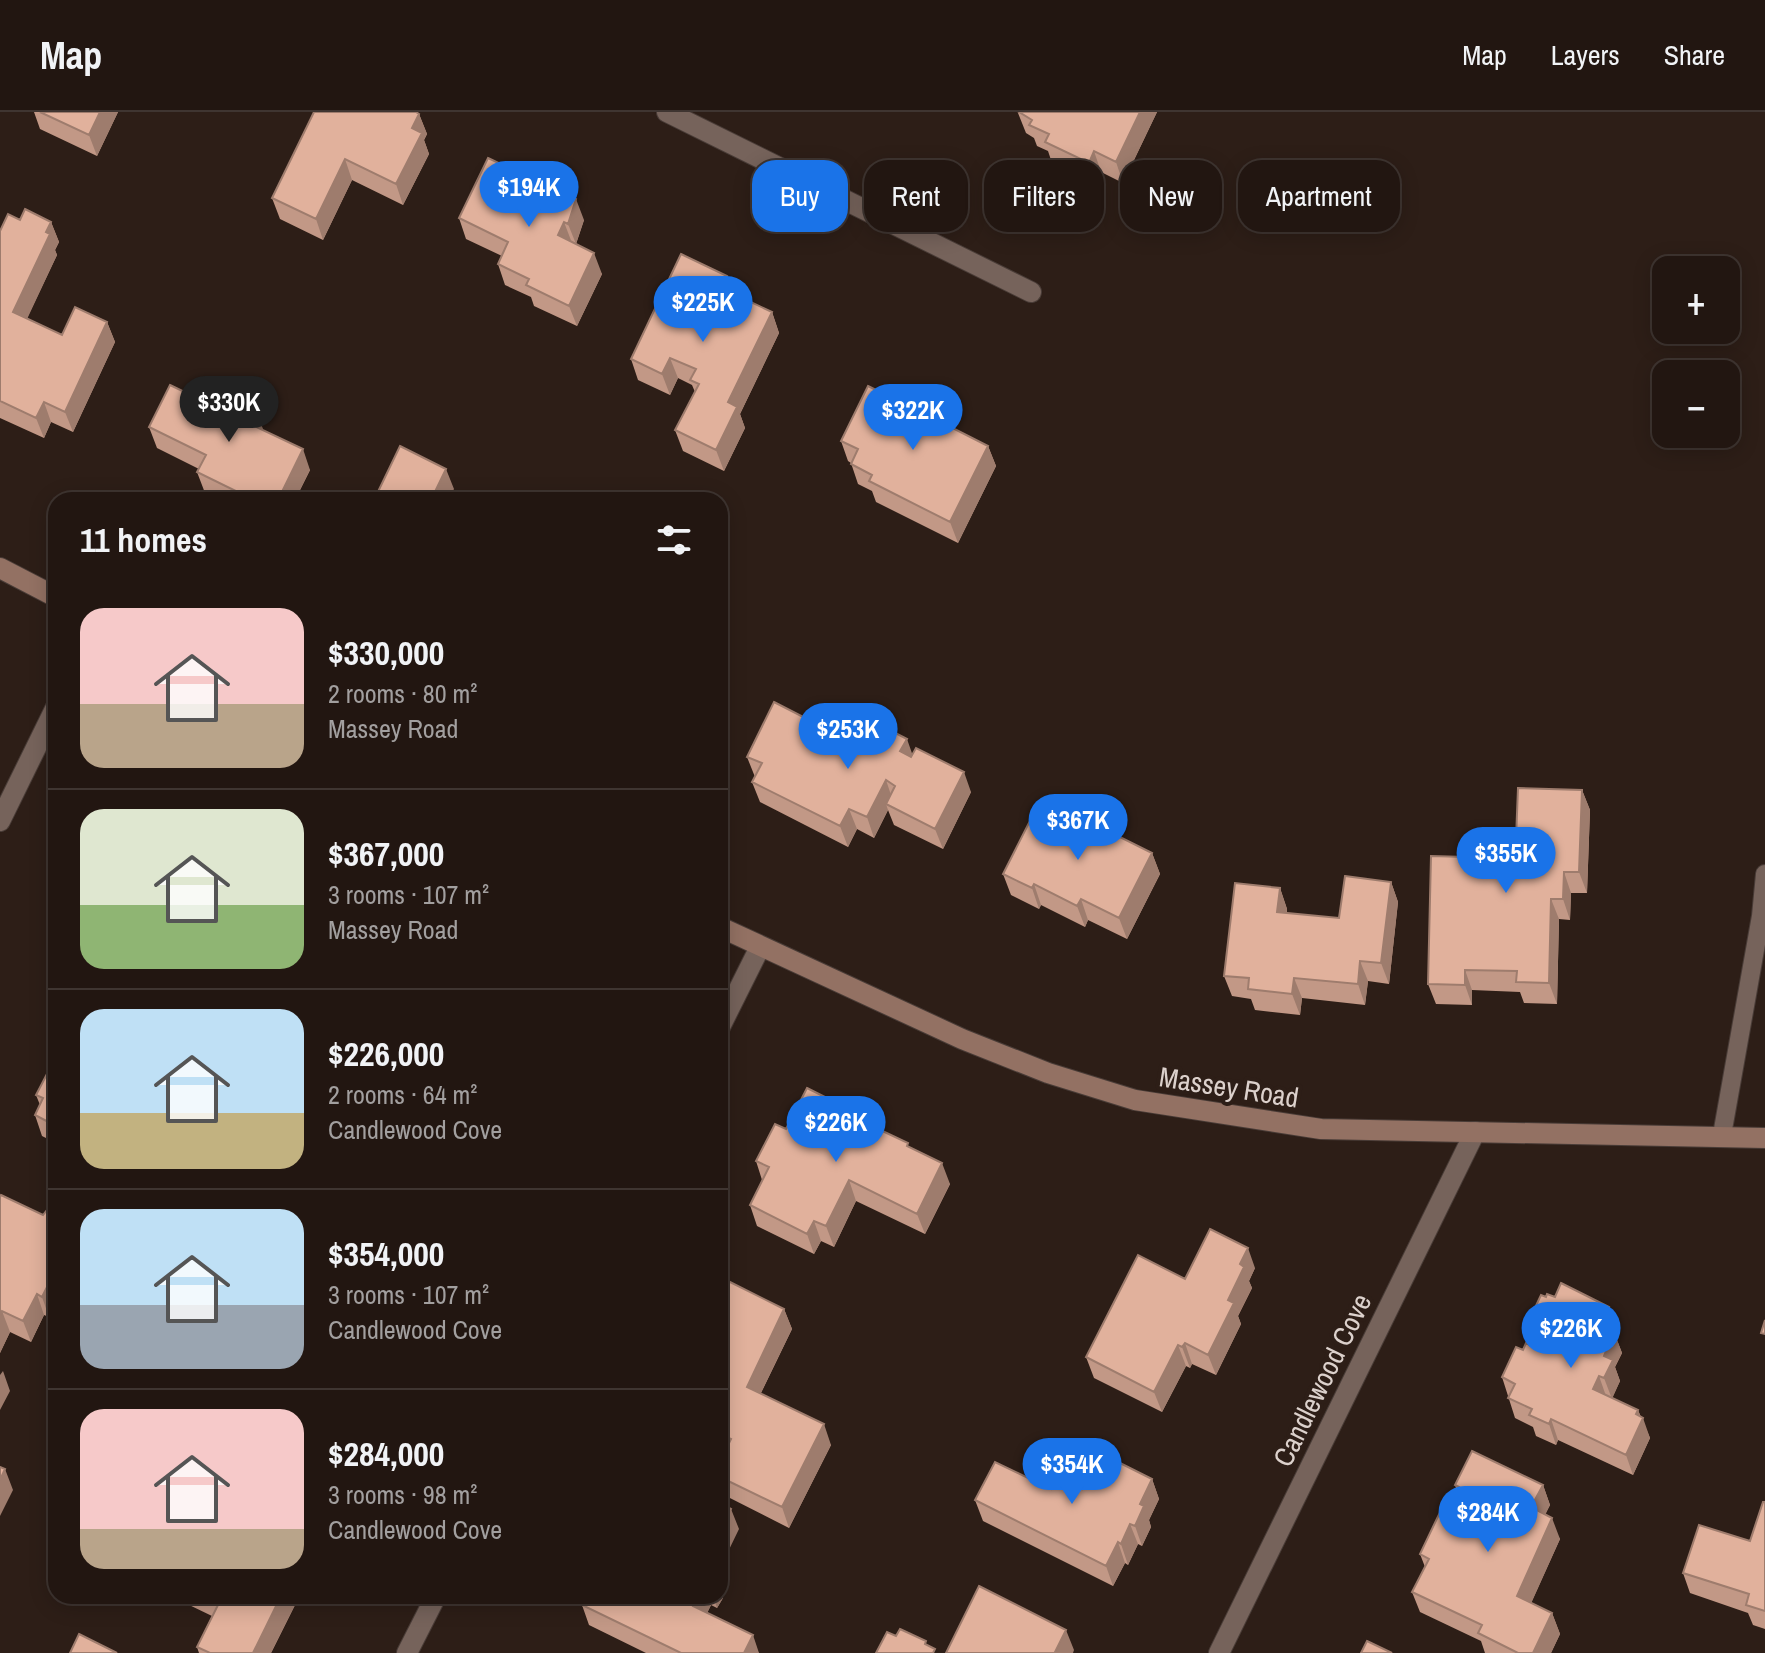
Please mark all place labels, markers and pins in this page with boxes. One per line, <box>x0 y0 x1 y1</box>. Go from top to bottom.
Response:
pin: $194K <box>473 161 585 229</box>
pin: $225K <box>647 276 759 344</box>
pin: $330K <box>173 376 285 444</box>
pin: $322K <box>857 384 969 452</box>
pin: $253K <box>792 703 904 771</box>
pin: $367K <box>1022 794 1134 862</box>
pin: $355K <box>1450 827 1562 895</box>
pin: $226K <box>780 1096 892 1164</box>
pin: $226K <box>1515 1302 1627 1370</box>
pin: $354K <box>1016 1438 1128 1506</box>
pin: $284K <box>1432 1486 1544 1554</box>

